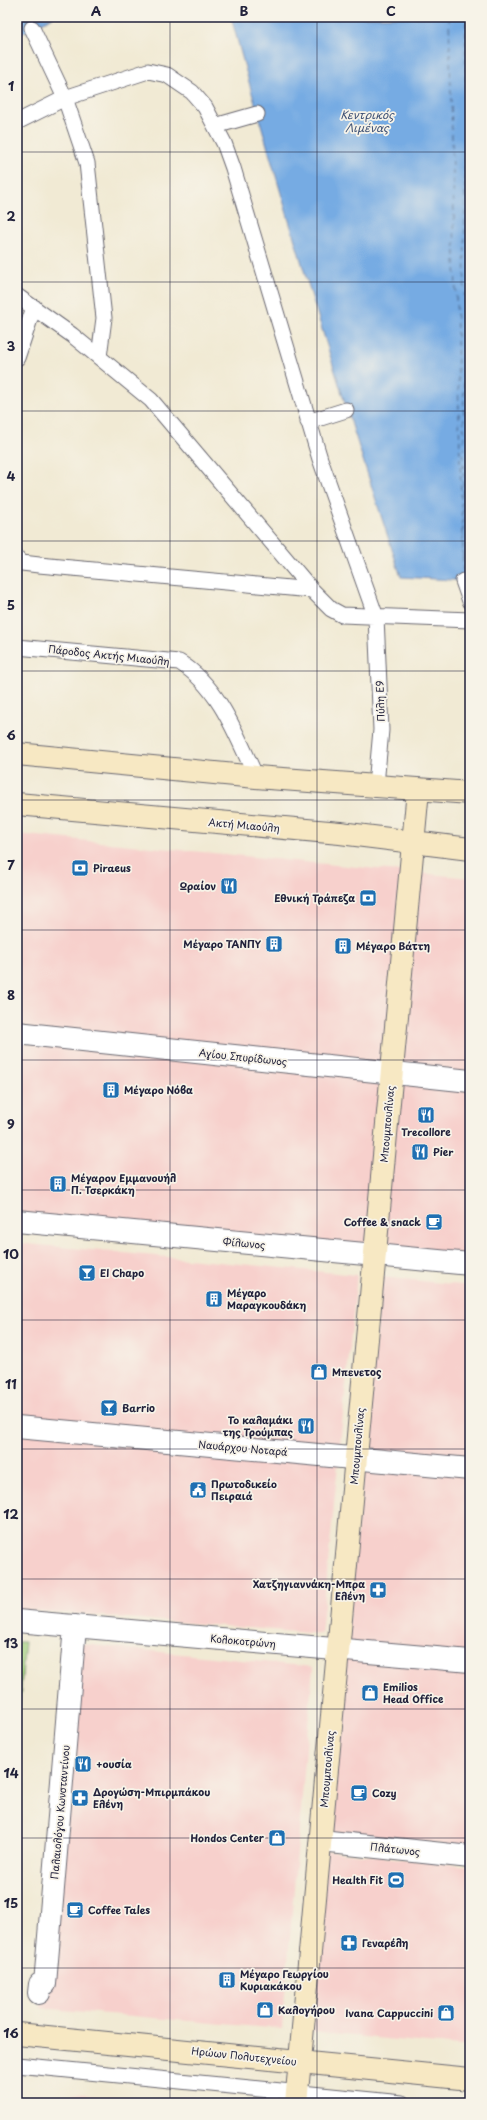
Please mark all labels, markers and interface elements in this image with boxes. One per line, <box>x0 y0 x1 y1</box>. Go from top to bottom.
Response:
text: A <box>91 1 101 20</box>
text: B <box>240 1 249 20</box>
text: C <box>386 1 396 20</box>
text: 1 <box>8 76 14 95</box>
water label: Κεντρικός Λιμένας <box>340 106 395 136</box>
text: 2 <box>6 206 16 225</box>
text: 3 <box>7 336 16 355</box>
text: 4 <box>7 466 16 485</box>
text: 5 <box>7 595 15 614</box>
street label: Πάροδος Ακτής Μιαούλη <box>48 641 171 668</box>
street label: Πύλη Ε9 <box>371 680 388 722</box>
text: 6 <box>6 725 16 744</box>
street label: Ακτή Μιαούλη <box>208 814 280 835</box>
text: 7 <box>7 855 15 874</box>
bank icon: Piraeus <box>70 858 90 878</box>
place label: Piraeus <box>93 860 131 875</box>
restaurant icon: Ωραίον <box>219 876 239 896</box>
place label: Ωραίον <box>180 878 216 893</box>
bank icon: Εθνική Τράπεζα <box>358 888 378 908</box>
place label: Εθνική Τράπεζα <box>274 890 355 905</box>
building icon: Μέγαρο ΤΑΝΠΥ <box>264 934 284 954</box>
place label: Μέγαρο ΤΑΝΠΥ <box>183 936 262 951</box>
building icon: Μέγαρο Βάττη <box>333 936 353 956</box>
place label: Μέγαρο Βάττη <box>356 938 431 953</box>
text: 8 <box>7 985 15 1004</box>
street label: Αγίου Σπυρίδωνος <box>198 1044 288 1069</box>
building icon: Μέγαρο Νόβα <box>101 1080 121 1100</box>
place label: Μέγαρο Νόβα <box>124 1082 193 1097</box>
street label: Μπουμπουλίνας <box>376 1085 397 1163</box>
restaurant icon: Trecollore <box>416 1105 436 1125</box>
text: 9 <box>7 1114 15 1133</box>
place label: Trecollore <box>401 1124 451 1139</box>
restaurant icon: Pier <box>410 1142 430 1162</box>
place label: Pier <box>433 1144 454 1159</box>
place label: Μέγαρον Εμμανουήλ Π. Τσερκάκη <box>71 1170 176 1197</box>
building icon: Μέγαρον Εμμανουήλ Π. Τσερκάκη <box>48 1174 68 1194</box>
cafe icon: Coffee & snack <box>424 1212 444 1232</box>
place label: Coffee & snack <box>344 1214 421 1229</box>
street label: Φίλωνος <box>222 1233 266 1252</box>
text: 10 <box>3 1244 19 1263</box>
bar icon: El Chapo <box>77 1263 97 1283</box>
place label: El Chapo <box>100 1265 144 1280</box>
place label: Μέγαρο Μαραγκουδάκη <box>227 1285 306 1312</box>
building icon: Μέγαρο Μαραγκουδάκη <box>204 1289 224 1309</box>
shop icon: Μπενετος <box>309 1362 329 1382</box>
place label: Μπενετος <box>332 1364 382 1379</box>
text: 11 <box>5 1374 17 1393</box>
bar icon: Barrio <box>99 1398 119 1418</box>
place label: Barrio <box>122 1400 155 1415</box>
street label: Μπουμπουλίνας <box>346 1407 367 1485</box>
place label: Το καλαμάκι της Τρούμπας <box>223 1412 294 1439</box>
restaurant icon: Το καλαμάκι της Τρούμπας <box>296 1416 316 1436</box>
street label: Ναυάρχου Νοταρά <box>198 1436 289 1460</box>
place label: Πρωτοδικείο Πειραιά <box>211 1476 277 1503</box>
public building icon: Πρωτοδικείο Πειραιά <box>188 1480 208 1500</box>
text: 12 <box>3 1504 19 1523</box>
place label: Χατζηγιαννάκη-Μπρα Ελένη <box>253 1576 365 1603</box>
pharmacy icon: Χατζηγιαννάκη-Μπρα Ελένη <box>368 1580 388 1600</box>
street label: Κολοκοτρώνη <box>210 1630 276 1651</box>
text: 13 <box>4 1633 19 1652</box>
place label: Emilios Head Office <box>383 1679 444 1706</box>
shop icon: Emilios Head Office <box>360 1683 380 1703</box>
street label: Μπουμπουλίνας <box>316 1730 337 1808</box>
street label: Παλαιολόγου Κωνσταντίνου <box>46 1744 73 1880</box>
restaurant icon: +ουσία <box>73 1754 93 1774</box>
place label: +ουσία <box>96 1756 132 1771</box>
text: 14 <box>3 1763 19 1782</box>
cafe icon: Cozy <box>349 1783 369 1803</box>
place label: Δρογώση-Μπιρμπάκου Ελένη <box>93 1784 210 1811</box>
place label: Cozy <box>372 1785 397 1801</box>
pharmacy icon: Δρογώση-Μπιρμπάκου Ελένη <box>70 1788 90 1808</box>
shop icon: Hondos Center <box>267 1828 287 1848</box>
place label: Hondos Center <box>190 1830 265 1845</box>
street label: Πλάτωνος <box>369 1838 421 1859</box>
sports icon: Health Fit <box>386 1870 406 1890</box>
place label: Health Fit <box>332 1872 383 1887</box>
text: 15 <box>4 1893 18 1912</box>
cafe icon: Coffee Tales <box>65 1900 85 1920</box>
place label: Coffee Tales <box>88 1902 150 1917</box>
pharmacy icon: Γεναρέλη <box>339 1933 359 1953</box>
place label: Γεναρέλη <box>362 1935 409 1950</box>
place label: Μέγαρο Γεωργίου Κυριακάκου <box>240 1966 329 1993</box>
building icon: Μέγαρο Γεωργίου Κυριακάκου <box>217 1970 237 1990</box>
shop icon: Καλογήρου <box>255 2000 275 2020</box>
place label: Καλογήρου <box>278 2002 335 2018</box>
shop icon: Ivana Cappuccini <box>436 2003 456 2023</box>
place label: Ivana Cappuccini <box>345 2005 433 2020</box>
text: 16 <box>3 2023 19 2042</box>
street label: Ηρώων Πολυτεχνείου <box>191 2043 298 2069</box>

